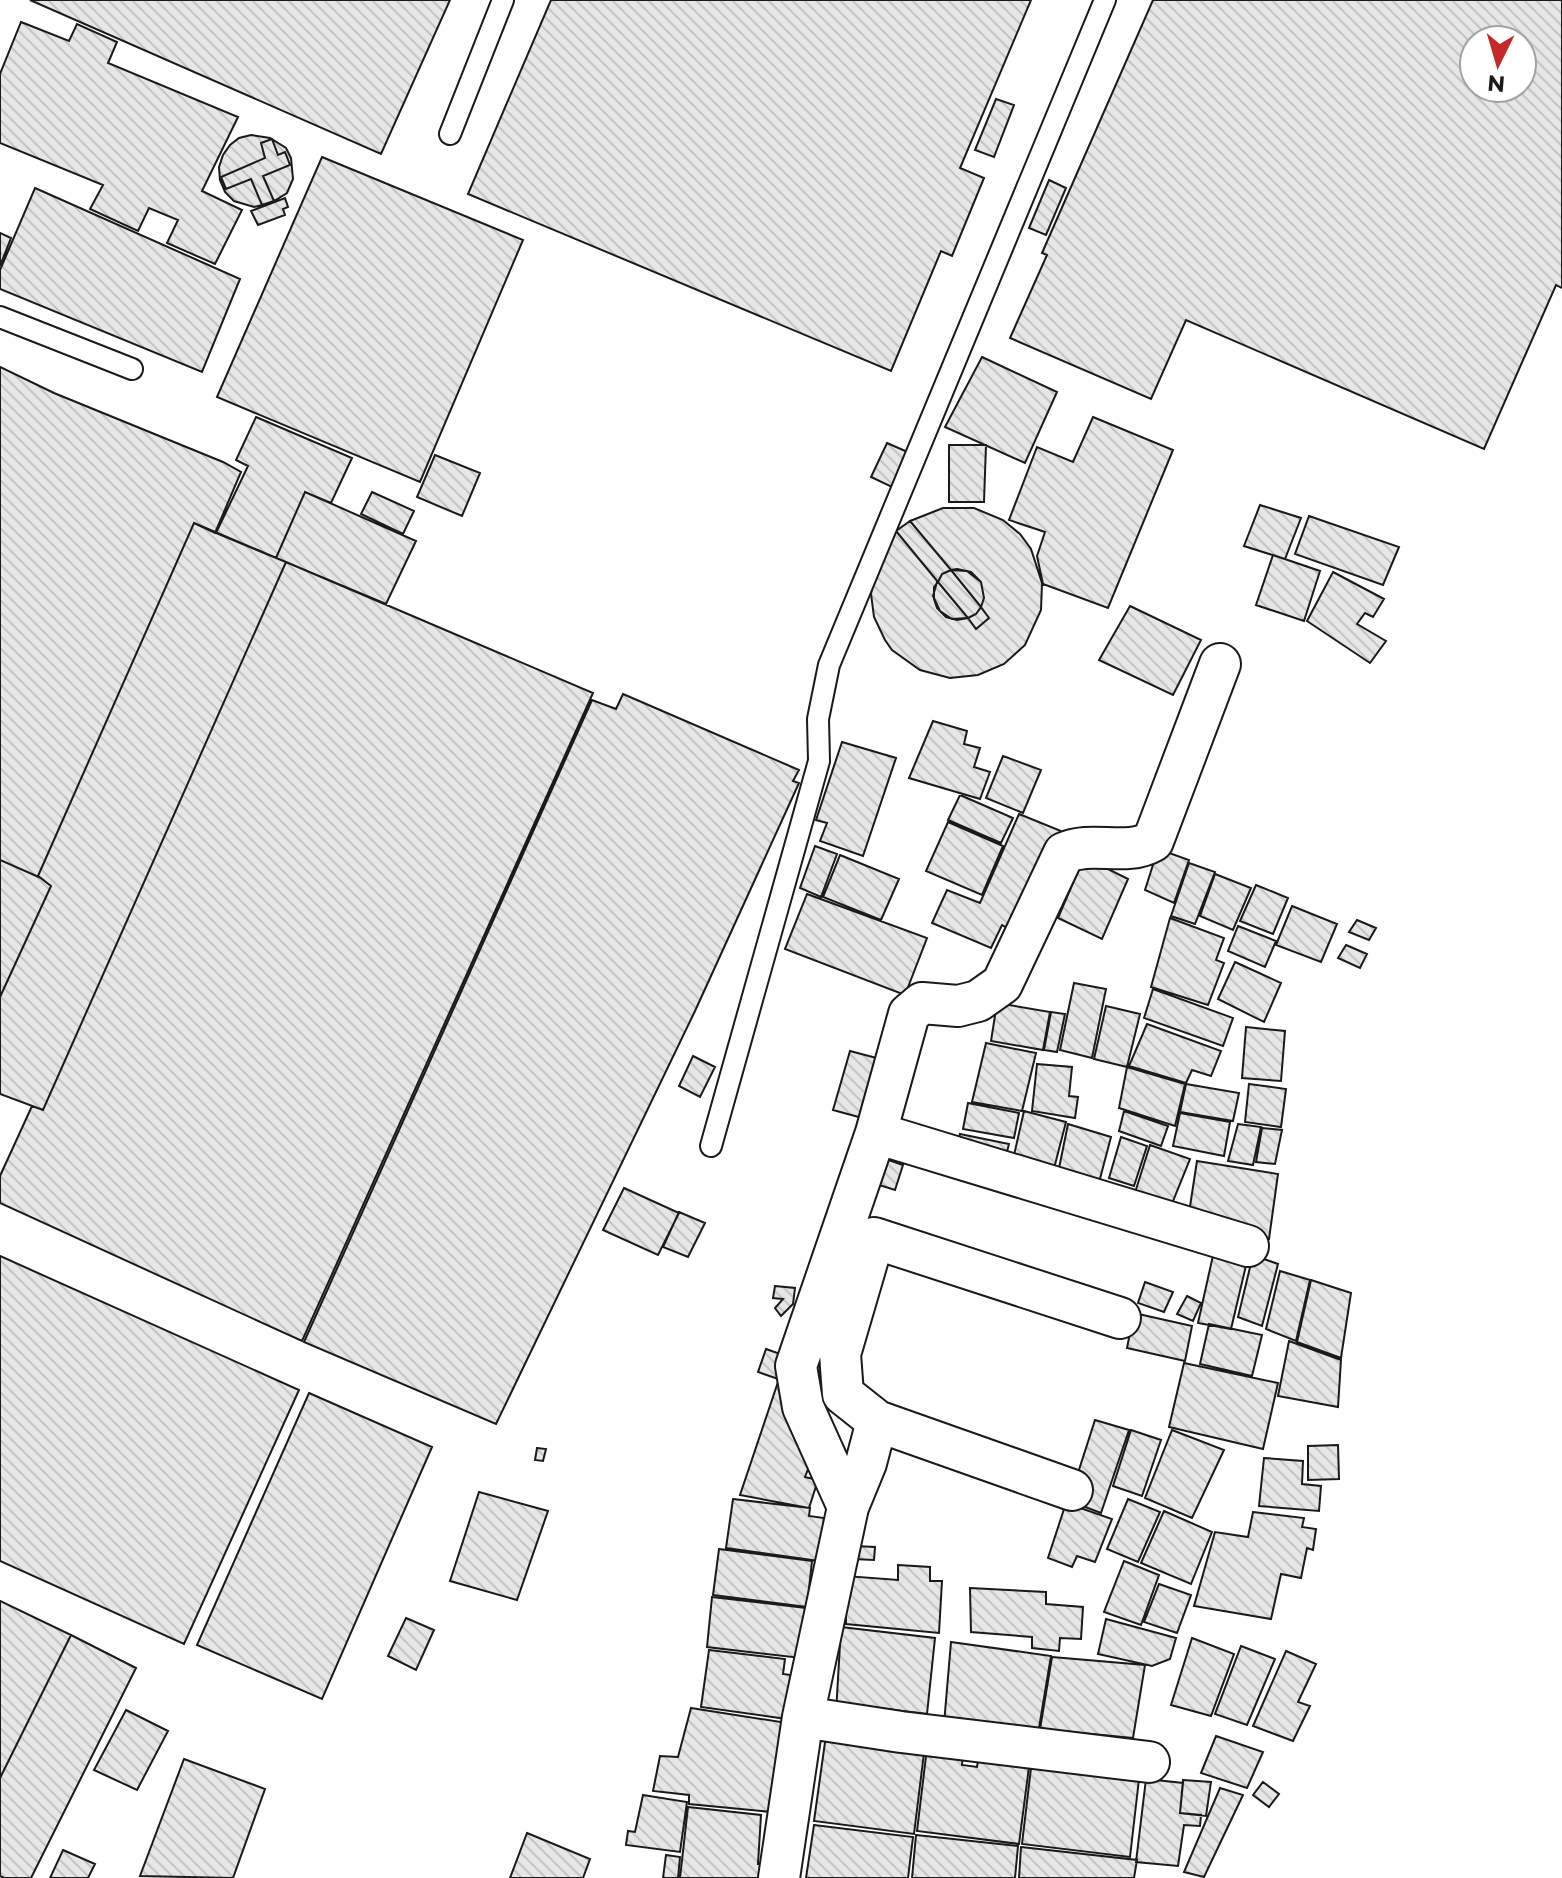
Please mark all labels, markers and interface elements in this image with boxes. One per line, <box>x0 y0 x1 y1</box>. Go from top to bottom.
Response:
north arrow <box>1458 24 1538 104</box>
text: N <box>1486 69 1506 98</box>

